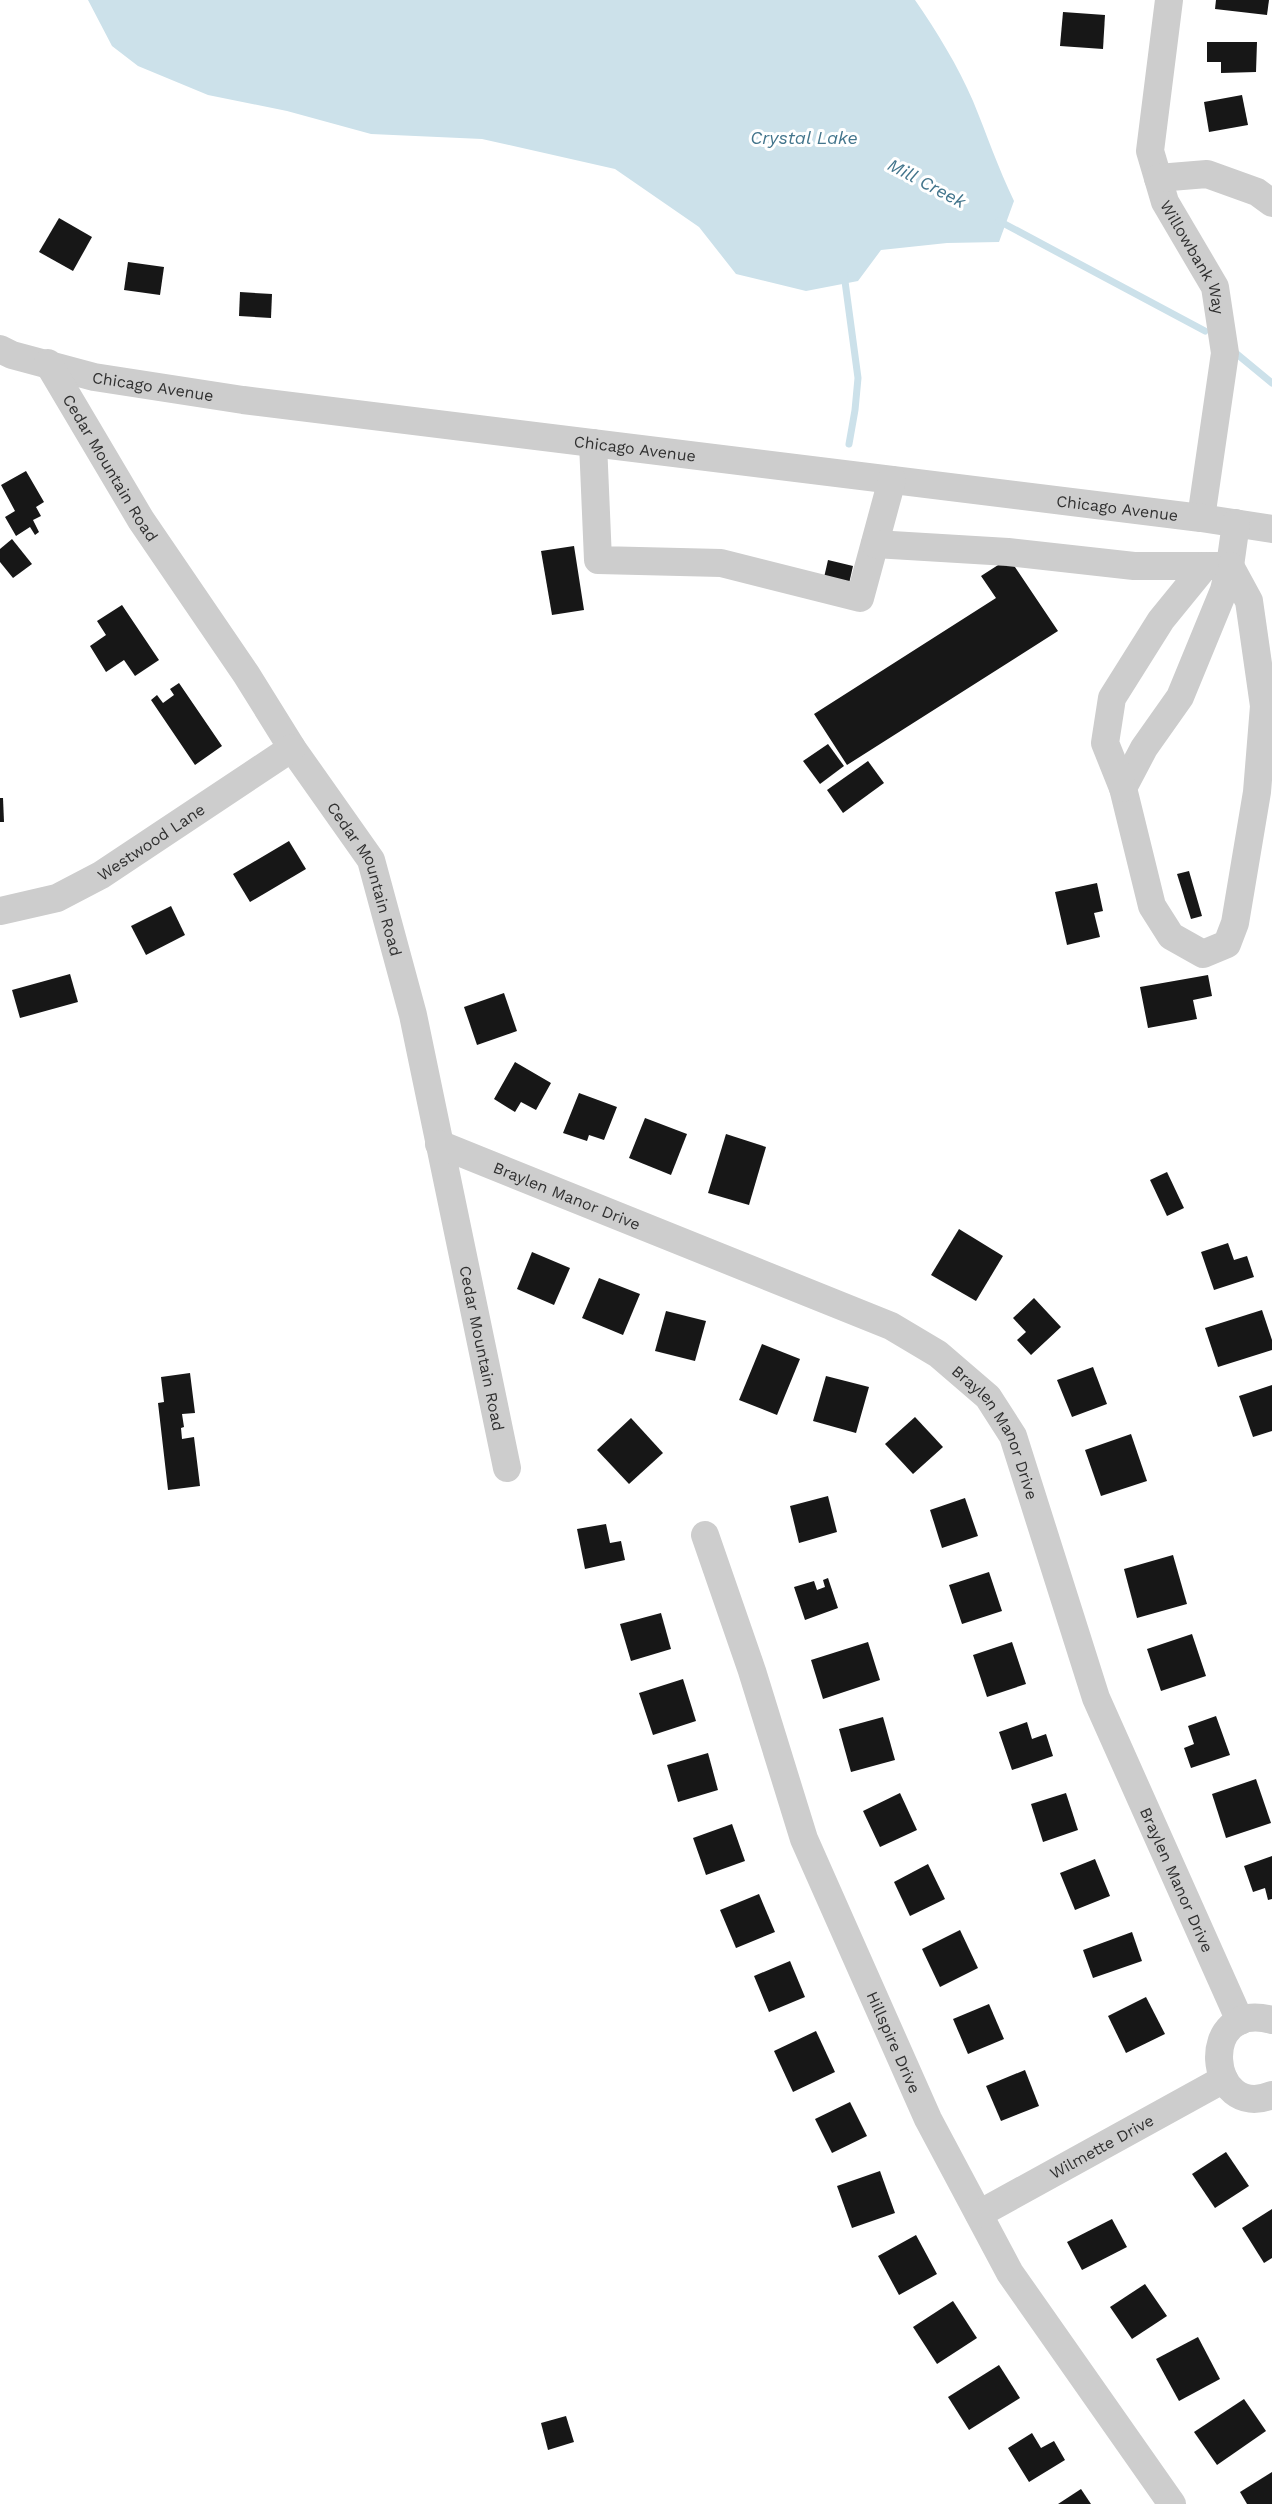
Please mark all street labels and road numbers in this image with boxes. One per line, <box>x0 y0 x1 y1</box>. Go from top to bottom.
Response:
street label: Willowbank Way <box>1156 197 1229 316</box>
street label: Chicago Avenue <box>91 367 215 405</box>
street label: Cedar Mountain Road <box>59 391 162 545</box>
street label: Chicago Avenue <box>573 431 697 465</box>
street label: Chicago Avenue <box>1055 491 1179 525</box>
street label: Cedar Mountain Road <box>323 798 406 958</box>
street label: Westwood Lane <box>94 799 208 884</box>
street label: Braylen Manor Drive <box>491 1157 643 1234</box>
street label: Cedar Mountain Road <box>456 1264 509 1433</box>
street label: Braylen Manor Drive <box>948 1361 1042 1502</box>
street label: Braylen Manor Drive <box>1136 1804 1218 1955</box>
street label: Hillspire Drive <box>863 1988 925 2096</box>
street label: Wilmette Drive <box>1046 2110 1157 2183</box>

